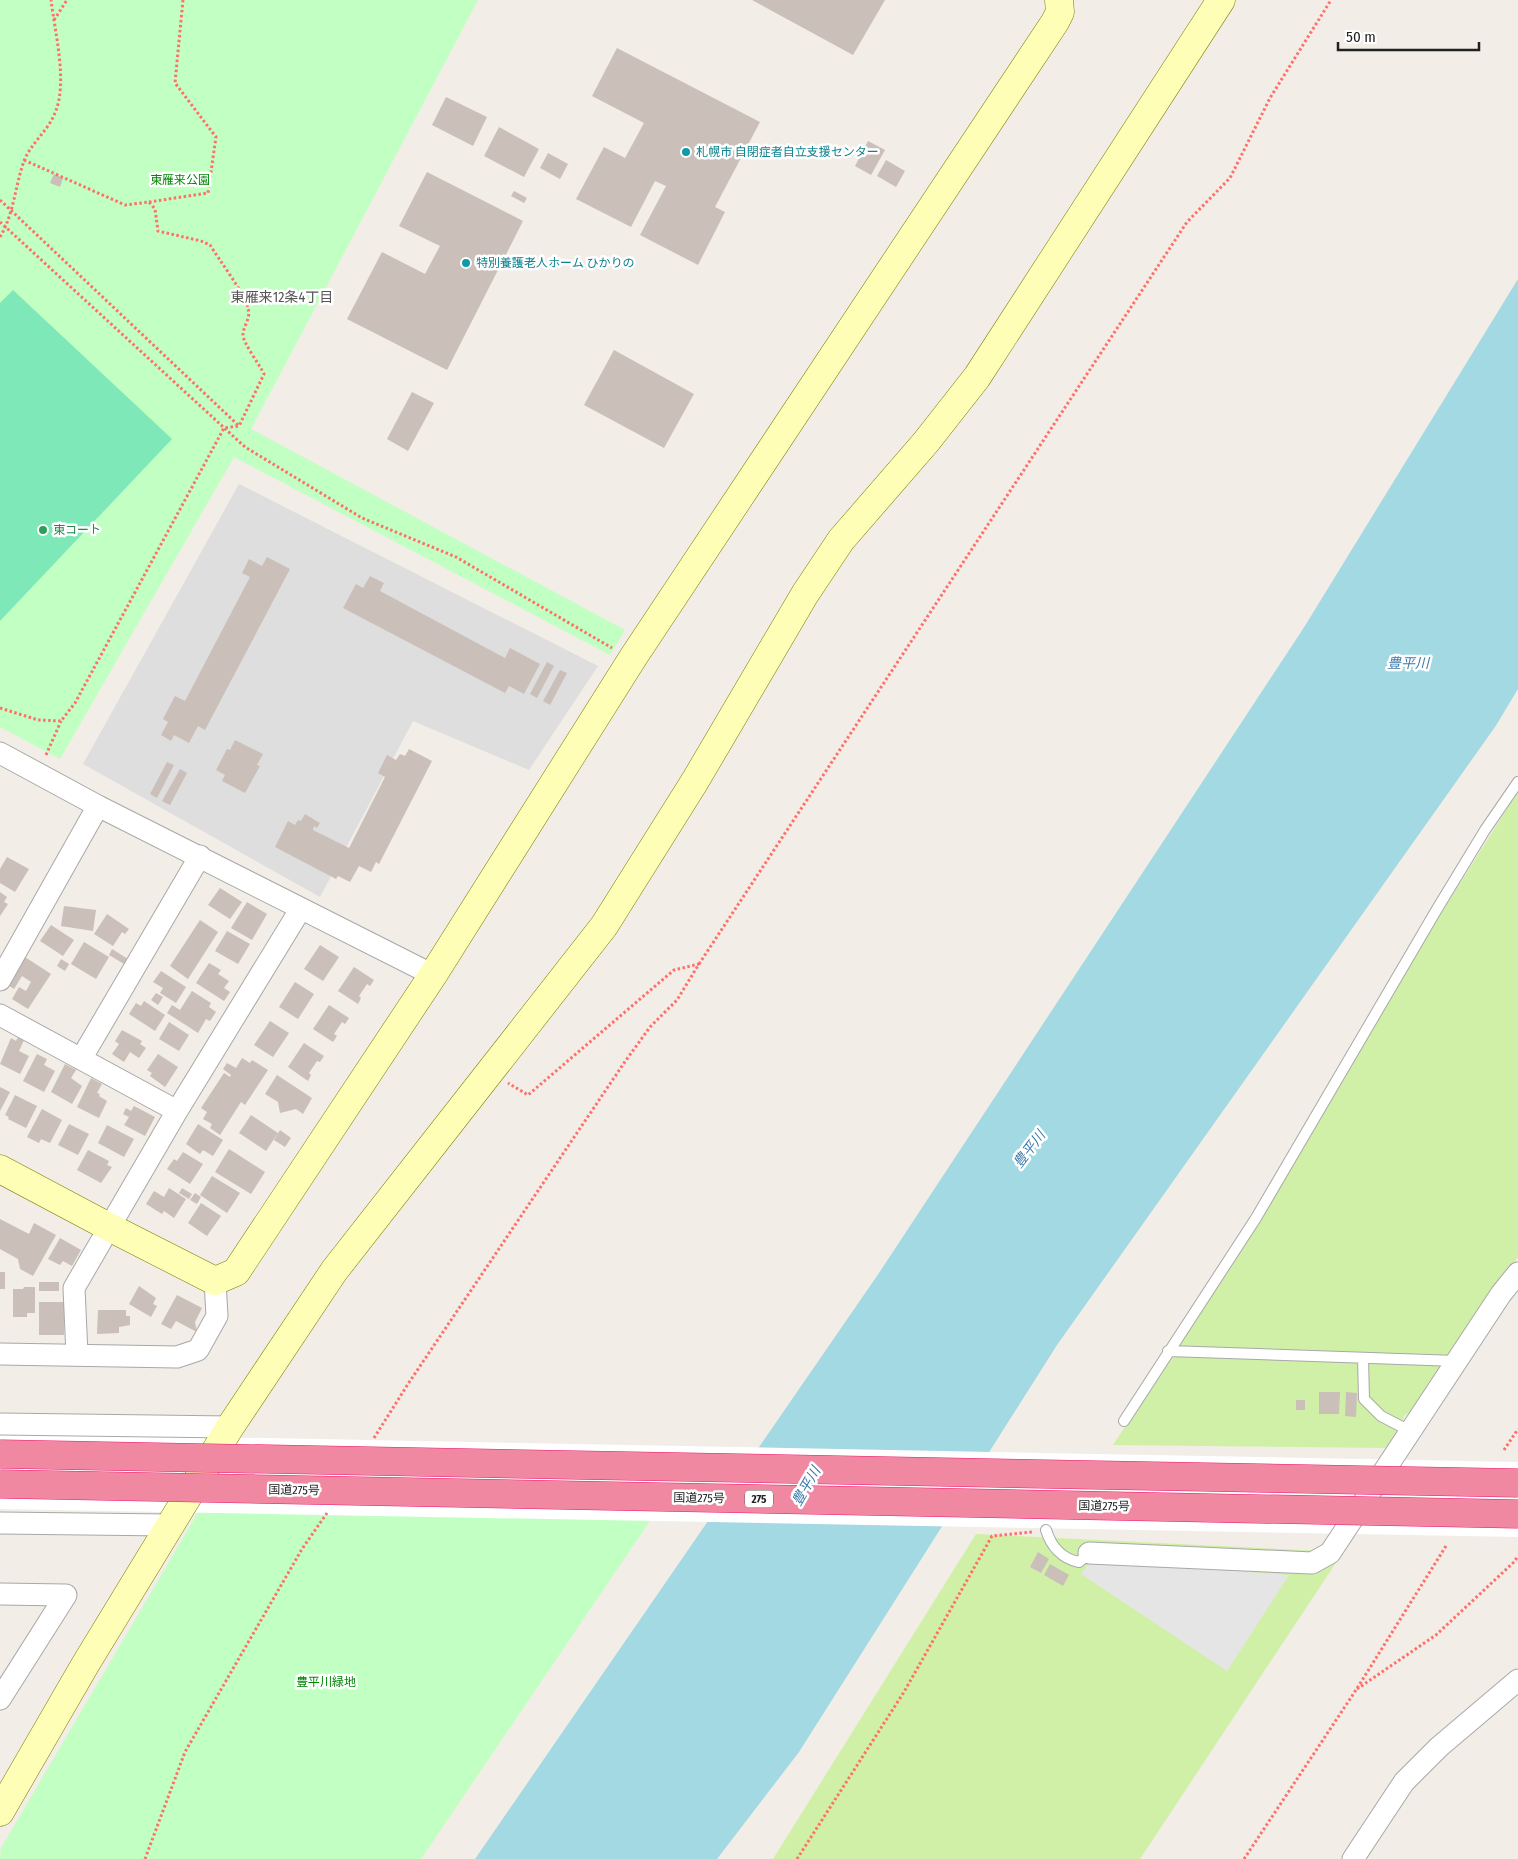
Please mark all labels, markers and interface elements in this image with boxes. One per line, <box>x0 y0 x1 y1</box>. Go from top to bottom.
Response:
scale bar <box>1338 20 1479 52</box>
text: 50 m <box>1346 28 1376 46</box>
place label: 札幌市 自閉症者自立支援センター <box>696 145 879 159</box>
marker: 札幌市 自閉症者自立支援センター <box>680 146 692 158</box>
park label: 東雁来公園 <box>150 173 210 187</box>
place label: 特別養護老人ホーム ひかりの <box>476 256 634 270</box>
marker: 特別養護老人ホーム ひかりの <box>460 257 472 269</box>
district label: 東雁来12条4丁目 <box>231 289 333 306</box>
place label: 東コート <box>53 523 101 537</box>
marker: 東コート <box>37 524 49 536</box>
water label: 豊平川 <box>1387 655 1431 672</box>
water label: 豊平川 <box>1010 1126 1050 1171</box>
water label: 豊平川 <box>789 1462 825 1509</box>
street label: 国道275号 <box>268 1483 320 1497</box>
road number: 275 <box>745 1490 773 1508</box>
street label: 国道275号 <box>673 1491 725 1505</box>
street label: 国道275号 <box>1078 1499 1130 1513</box>
park label: 豊平川緑地 <box>296 1675 356 1689</box>

